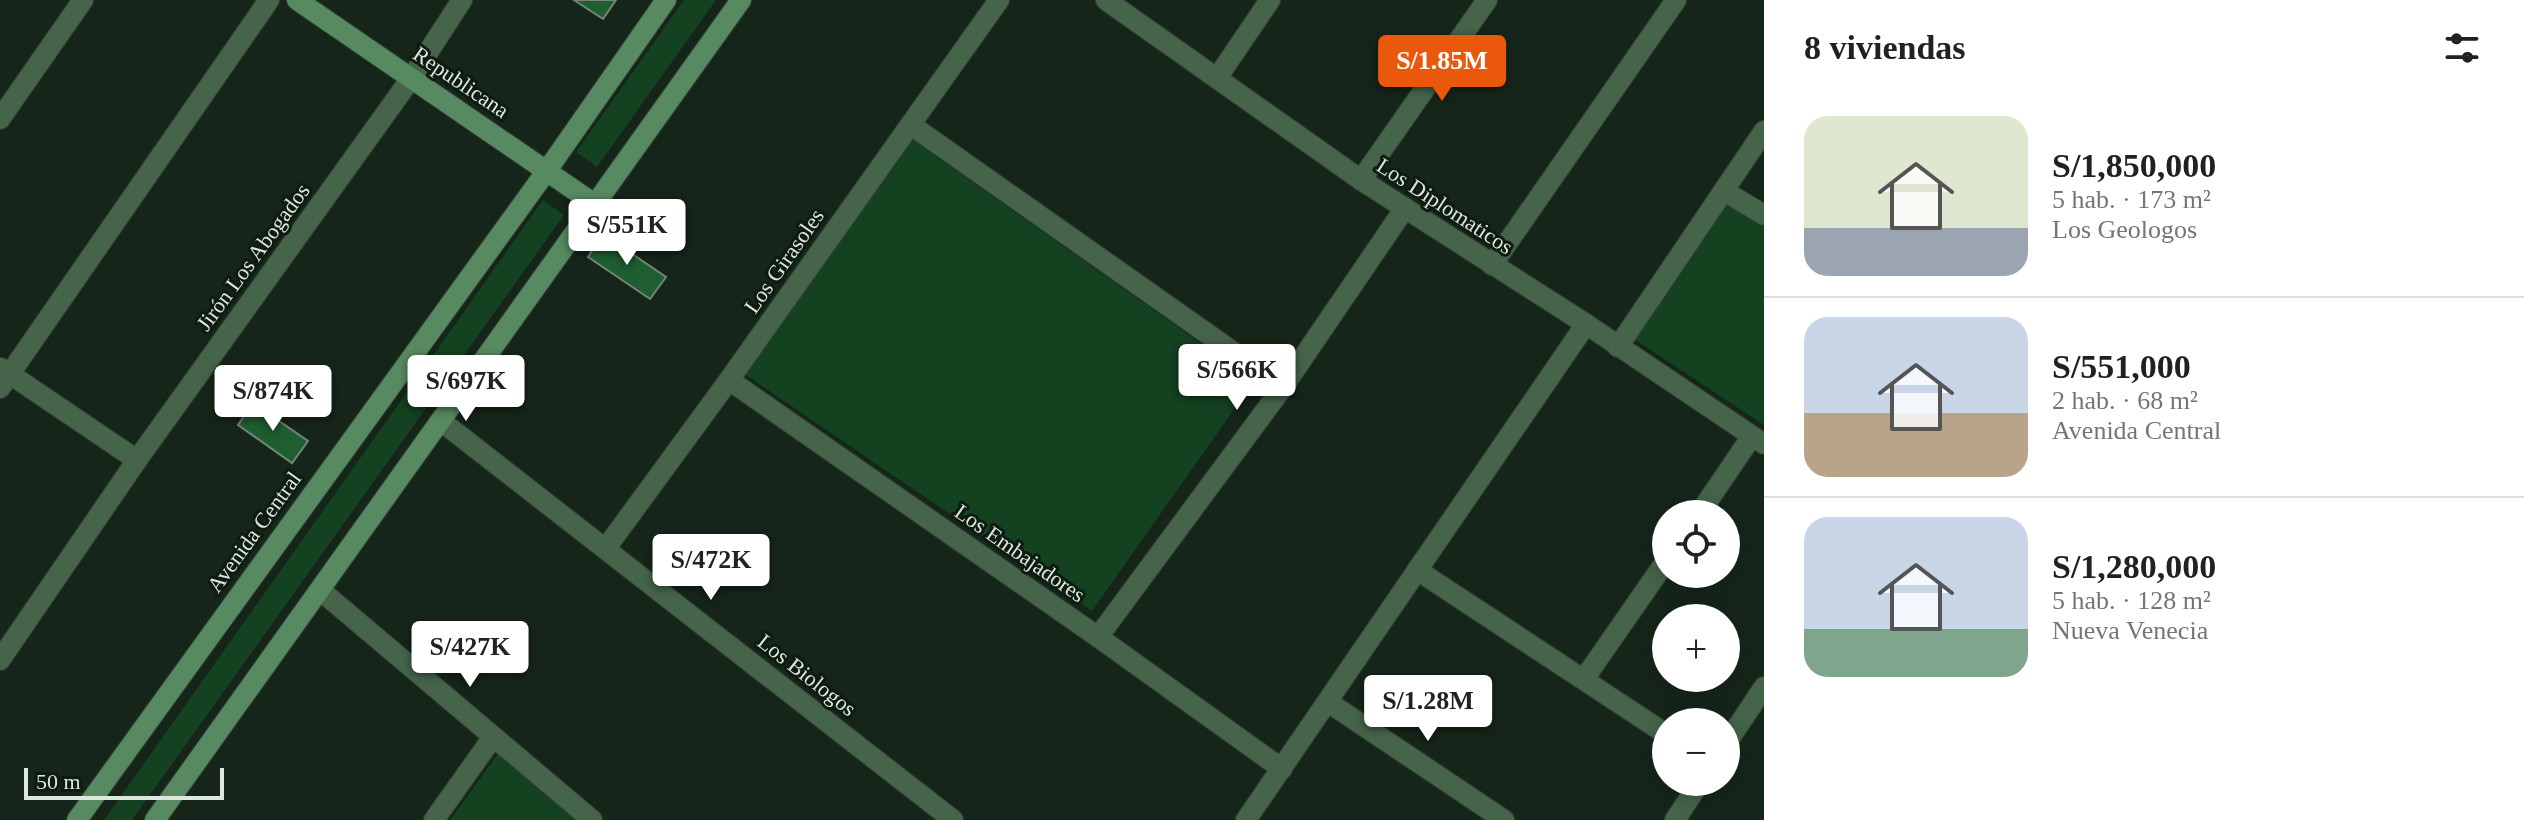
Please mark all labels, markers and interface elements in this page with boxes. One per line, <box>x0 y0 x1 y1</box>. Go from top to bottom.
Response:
icon: filters <box>2440 26 2484 70</box>
text: 8 viviendas <box>1804 29 1966 66</box>
pin: S/1.85M <box>1368 35 1516 103</box>
street label: Republicana <box>408 41 514 123</box>
text: S/1.85M <box>1396 46 1488 75</box>
text: S/1,850,000 <box>2052 147 2216 184</box>
icon: home <box>1868 148 1964 244</box>
street label: Los Diplomaticos <box>1372 153 1518 259</box>
street label: Jirón Los Abogados <box>191 178 315 336</box>
text: 5 hab. · 173 m² <box>2052 185 2211 214</box>
pin: S/551K <box>562 199 692 267</box>
street label: Los Girasoles <box>739 204 829 318</box>
text: S/551K <box>587 210 667 239</box>
text: Los Geologos <box>2052 215 2197 244</box>
pin: S/566K <box>1172 344 1302 412</box>
text: S/551,000 <box>2052 348 2191 385</box>
icon: home <box>1868 349 1964 445</box>
pin: S/697K <box>401 355 531 423</box>
text: S/566K <box>1197 355 1277 384</box>
pin: S/874K <box>208 365 338 433</box>
text: S/697K <box>426 366 506 395</box>
text: S/874K <box>233 376 313 405</box>
text: 2 hab. · 68 m² <box>2052 386 2198 415</box>
text: Avenida Central <box>2052 416 2221 445</box>
street label: Avenida Central <box>202 467 306 597</box>
street label: Los Embajadores <box>950 499 1090 607</box>
map controls <box>1652 500 1740 796</box>
button: locate <box>1652 500 1740 588</box>
pin: S/472K <box>646 534 776 602</box>
text: S/472K <box>671 545 751 574</box>
text: S/1,280,000 <box>2052 548 2216 585</box>
icon: home <box>1868 549 1964 645</box>
text: 5 hab. · 128 m² <box>2052 586 2211 615</box>
button: + <box>1652 604 1740 692</box>
text: Nueva Venecia <box>2052 616 2208 645</box>
pin: S/427K <box>405 621 535 689</box>
street label: Los Biologos <box>753 629 861 721</box>
text: S/427K <box>430 632 510 661</box>
pin: S/1.28M <box>1354 675 1502 743</box>
text: S/1.28M <box>1382 686 1474 715</box>
button: − <box>1652 708 1740 796</box>
scale bar <box>24 764 224 800</box>
text: 50 m <box>36 769 81 794</box>

